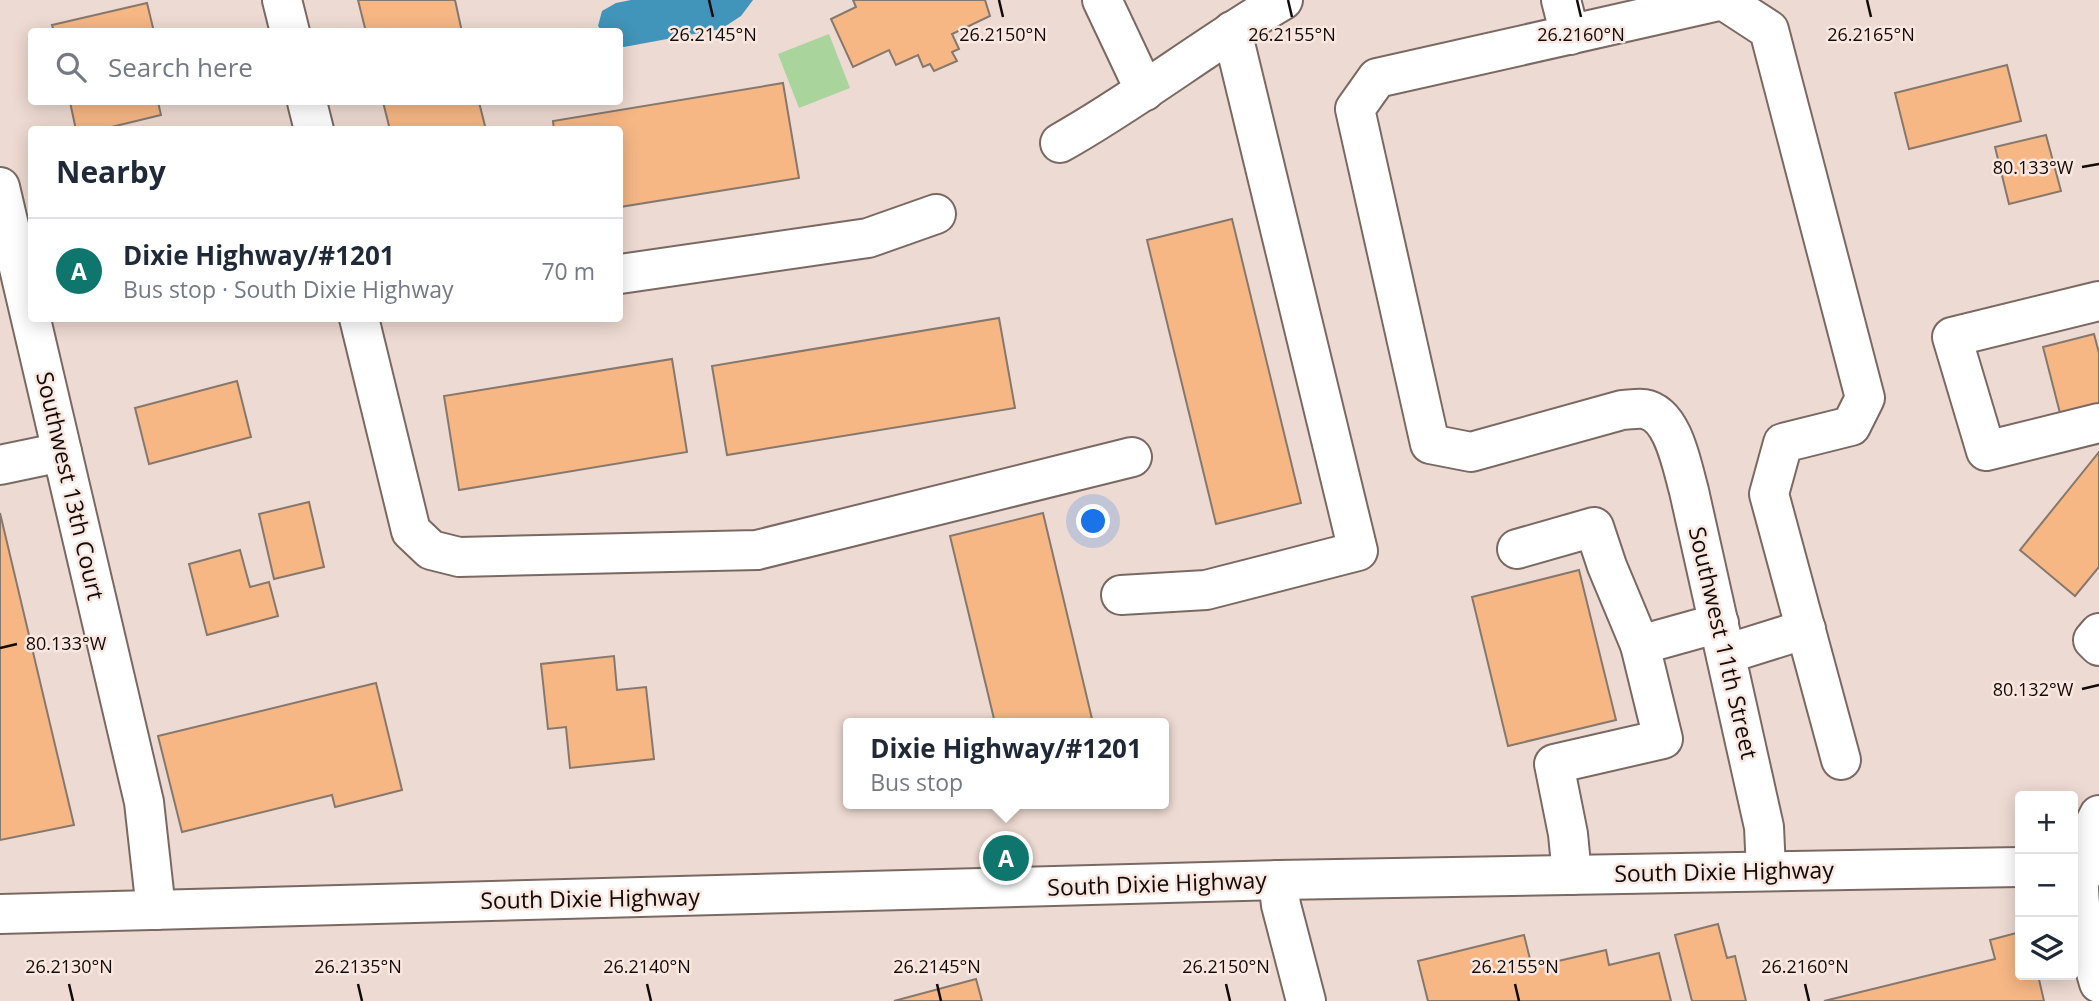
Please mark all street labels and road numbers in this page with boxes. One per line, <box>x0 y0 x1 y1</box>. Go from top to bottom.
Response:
street label: Southwest 13th Court <box>29 368 113 603</box>
street label: Southwest 11th Street <box>1682 523 1766 762</box>
street label: South Dixie Highway <box>1614 853 1834 889</box>
street label: South Dixie Highway <box>1047 863 1268 903</box>
street label: South Dixie Highway <box>480 880 700 916</box>

